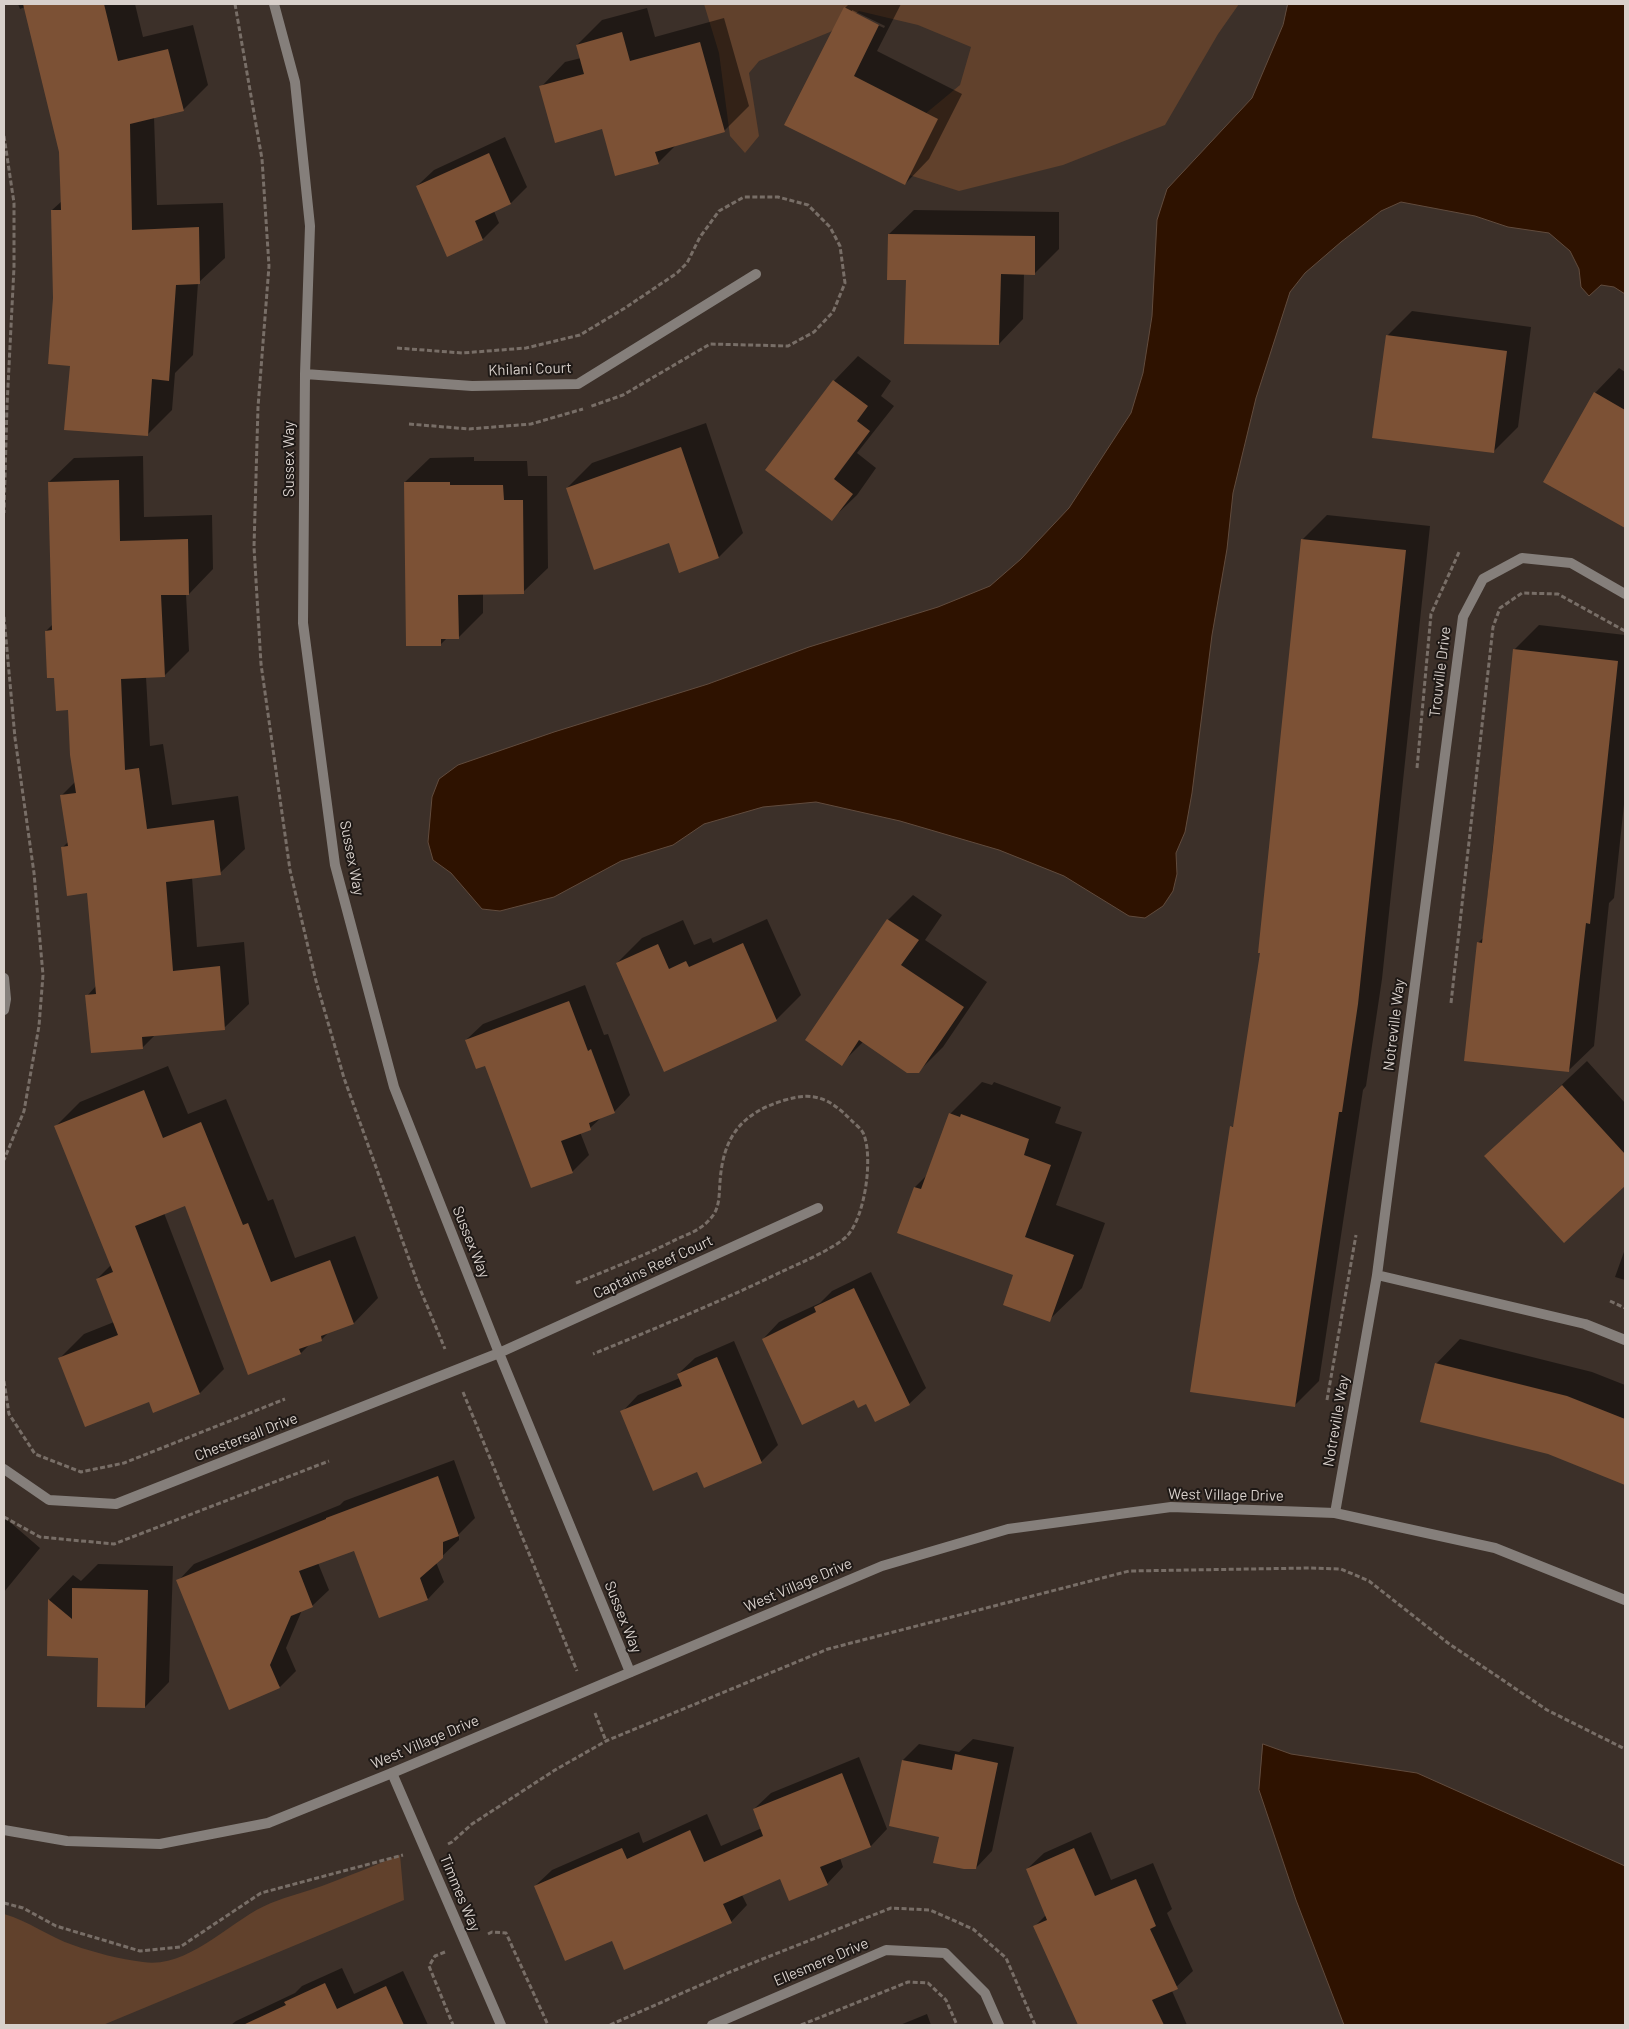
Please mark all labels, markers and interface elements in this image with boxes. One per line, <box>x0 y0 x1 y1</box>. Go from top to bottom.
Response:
street label: Khilani Court <box>488 359 572 379</box>
street label: Sussex Way <box>280 421 298 497</box>
street label: Trouville Drive <box>1425 625 1455 719</box>
street label: Sussex Way <box>336 819 368 897</box>
street label: Notreville Way <box>1379 978 1409 1072</box>
street label: Sussex Way <box>448 1203 494 1281</box>
street label: Captains Reef Court <box>590 1231 716 1303</box>
street label: Notreville Way <box>1319 1374 1353 1468</box>
street label: Chestersall Drive <box>192 1409 300 1465</box>
street label: West Village Drive <box>1168 1485 1284 1505</box>
street label: West Village Drive <box>741 1554 855 1616</box>
street label: Sussex Way <box>600 1578 646 1656</box>
street label: West Village Drive <box>368 1711 482 1773</box>
street label: Timmes Way <box>436 1852 484 1934</box>
street label: Ellesmere Drive <box>771 1934 871 1990</box>

